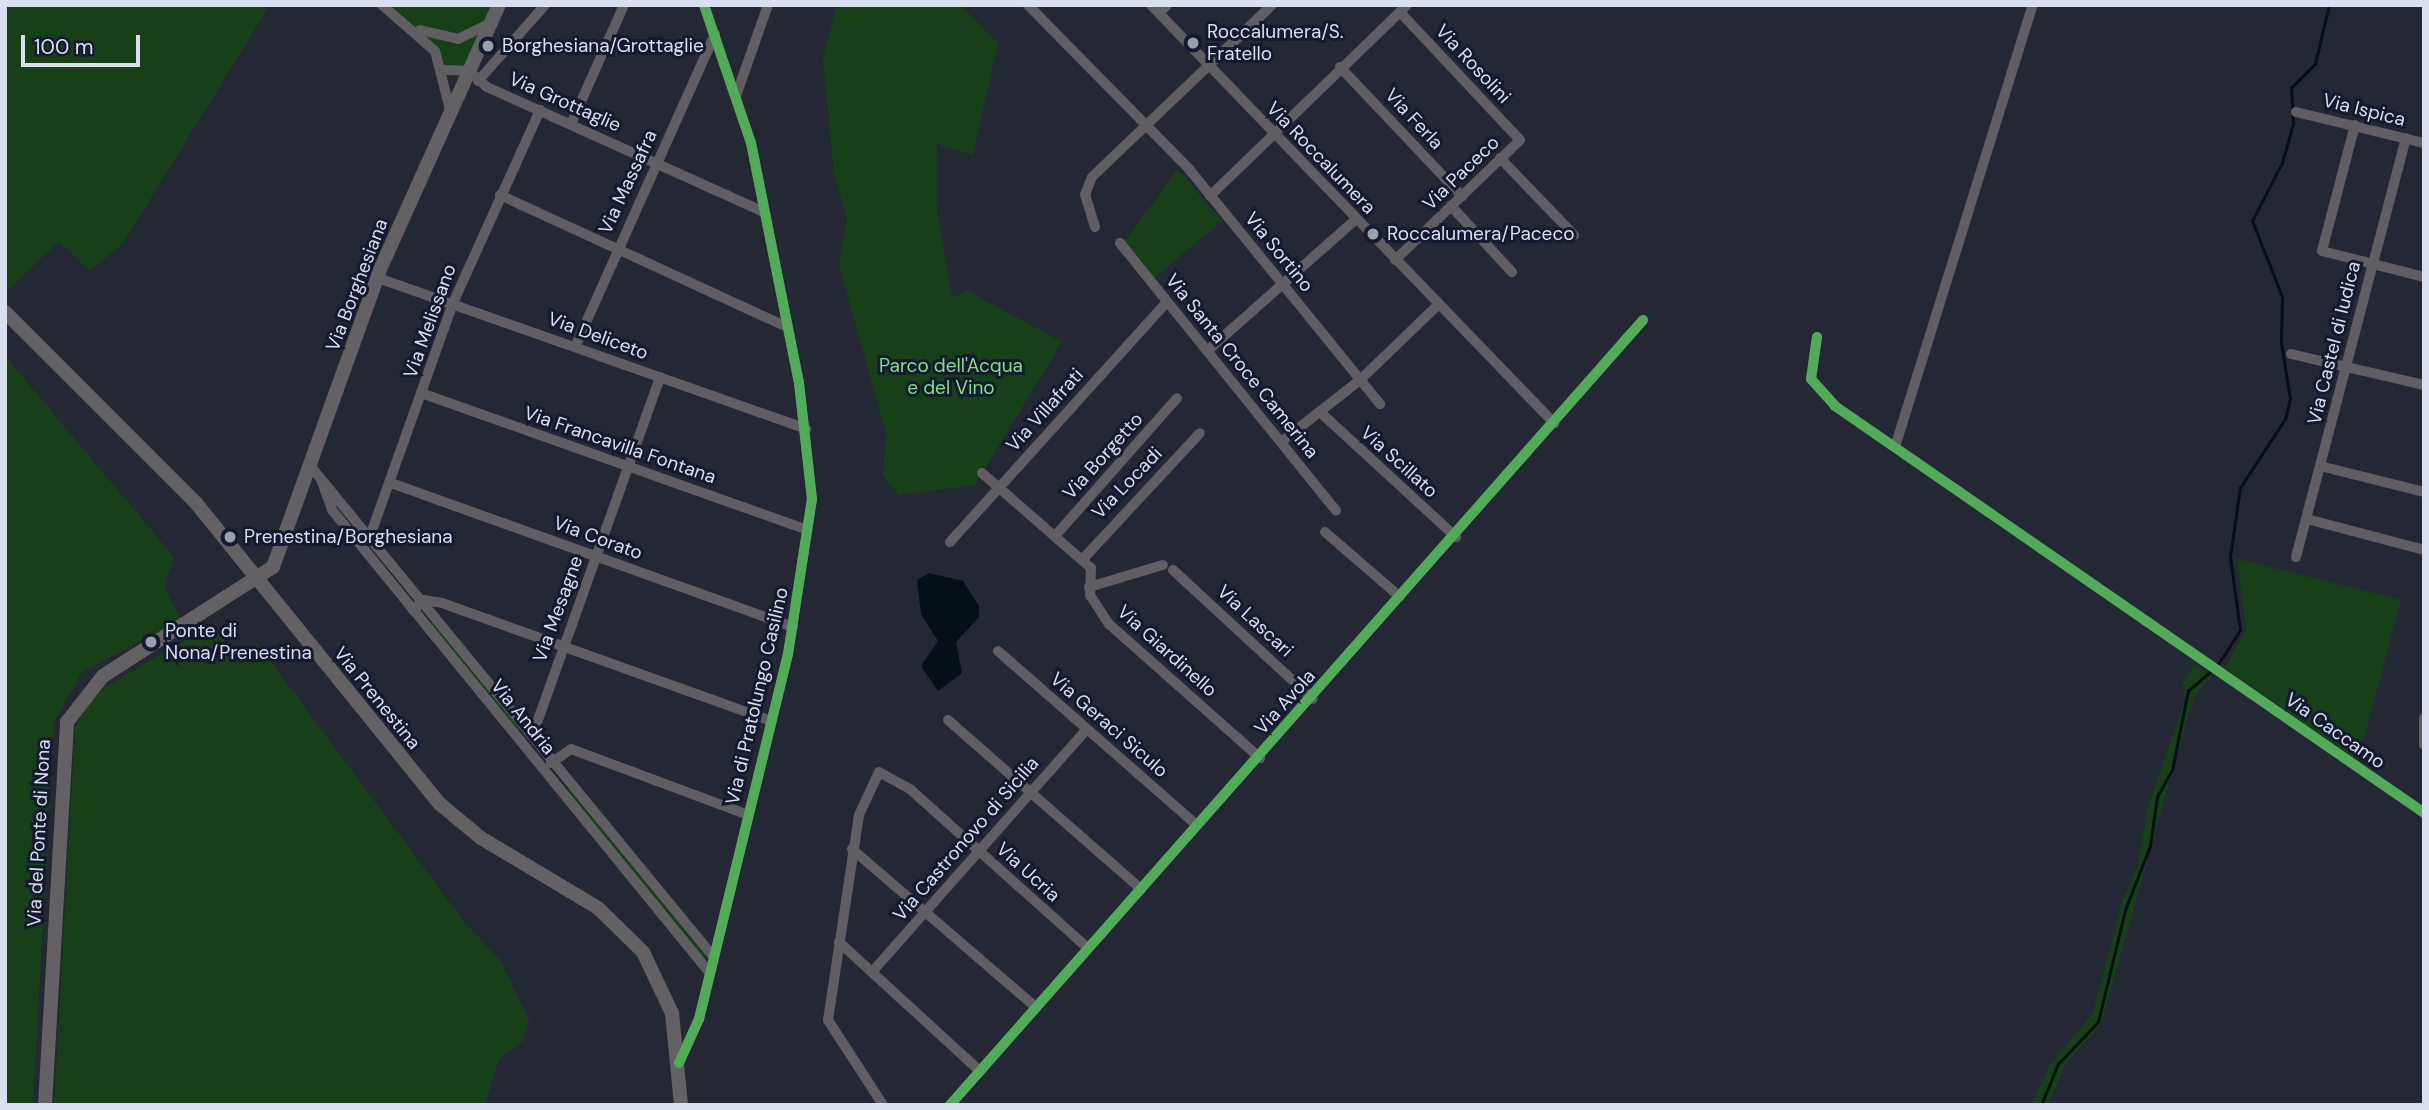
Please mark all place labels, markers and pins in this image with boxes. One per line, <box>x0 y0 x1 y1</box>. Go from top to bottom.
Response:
place label: Roccalumera/S. Fratello <box>1207 21 1343 65</box>
place label: Borghesiana/Grottaglie <box>502 35 704 57</box>
marker: Roccalumera/S. Fratello <box>1185 35 1201 51</box>
marker: Borghesiana/Grottaglie <box>480 38 496 54</box>
place label: Roccalumera/Paceco <box>1387 223 1575 245</box>
marker: Roccalumera/Paceco <box>1365 226 1381 242</box>
place label: Prenestina/Borghesiana <box>244 526 453 548</box>
marker: Prenestina/Borghesiana <box>222 529 238 545</box>
place label: Ponte di Nona/Prenestina <box>165 620 312 664</box>
marker: Ponte di Nona/Prenestina <box>143 634 159 650</box>

